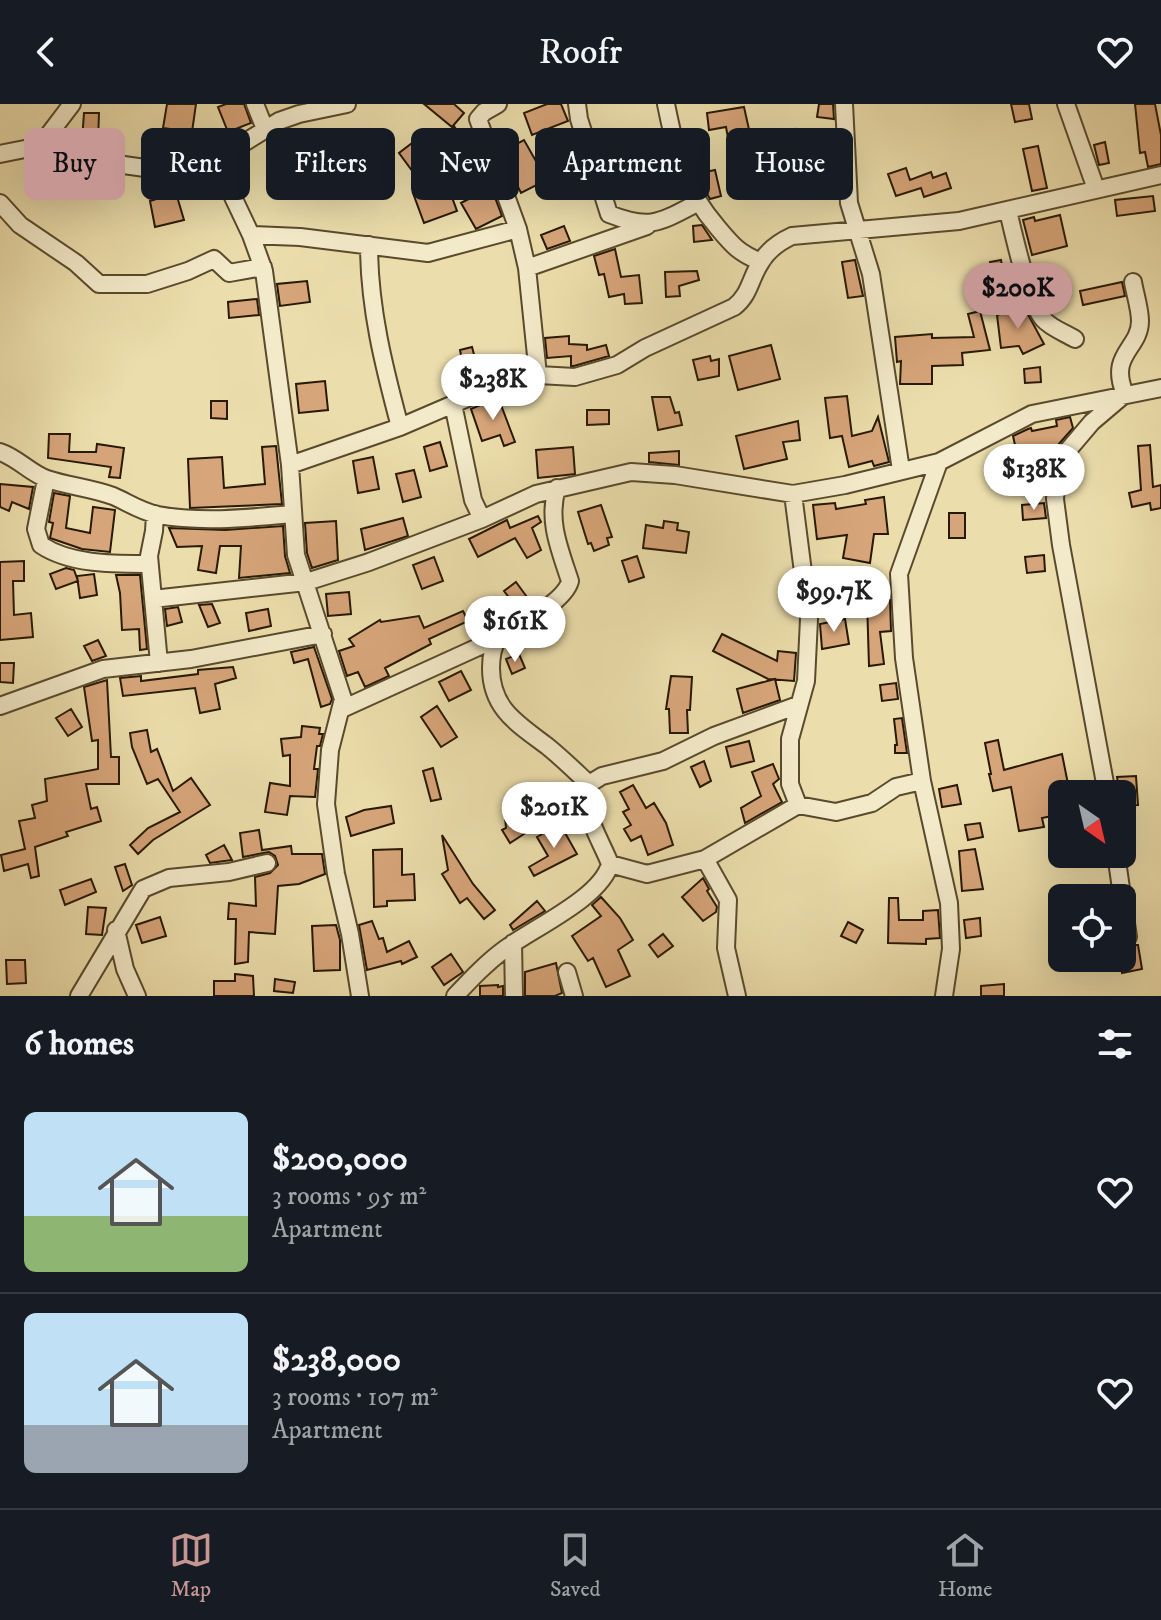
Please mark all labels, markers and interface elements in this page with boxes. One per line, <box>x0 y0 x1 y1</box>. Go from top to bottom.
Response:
icon: back <box>24 30 68 74</box>
text: Roofr <box>539 30 622 75</box>
icon: heart <box>1093 30 1137 74</box>
chip: Buy <box>24 128 125 200</box>
chip: Rent <box>141 128 250 200</box>
chip: Filters <box>266 128 395 200</box>
chip: New <box>411 128 519 200</box>
chip: Apartment <box>535 128 710 200</box>
chip: House <box>726 128 853 200</box>
pin: $200K <box>962 263 1074 331</box>
text: $200K <box>981 272 1055 305</box>
pin: $238K <box>437 354 549 422</box>
text: $238K <box>459 363 527 396</box>
pin: $138K <box>978 444 1090 512</box>
text: $138K <box>1002 453 1066 486</box>
pin: $99.7K <box>769 566 899 634</box>
text: $99.7K <box>796 575 872 608</box>
pin: $161K <box>459 596 571 664</box>
text: $161K <box>483 605 547 638</box>
north arrow <box>1048 780 1136 868</box>
map controls <box>1048 780 1136 972</box>
pin: $201K <box>498 782 610 850</box>
text: $201K <box>520 791 588 824</box>
button: locate <box>1048 884 1136 972</box>
icon: filters <box>1093 1022 1137 1066</box>
text: 6 homes <box>24 1023 134 1065</box>
text: $200,000 <box>272 1138 408 1180</box>
icon: home <box>88 1144 184 1240</box>
icon: heart <box>1093 1170 1137 1214</box>
text: 3 rooms · 95 m² <box>272 1180 427 1213</box>
text: Apartment <box>272 1213 383 1246</box>
text: $238,000 <box>272 1339 401 1381</box>
icon: home <box>88 1345 184 1441</box>
icon: heart <box>1093 1371 1137 1415</box>
text: 3 rooms · 107 m² <box>272 1381 438 1414</box>
text: Apartment <box>272 1414 383 1447</box>
tab: Map <box>169 1528 213 1603</box>
tab: Saved <box>550 1528 601 1603</box>
tab: Home <box>938 1528 992 1603</box>

